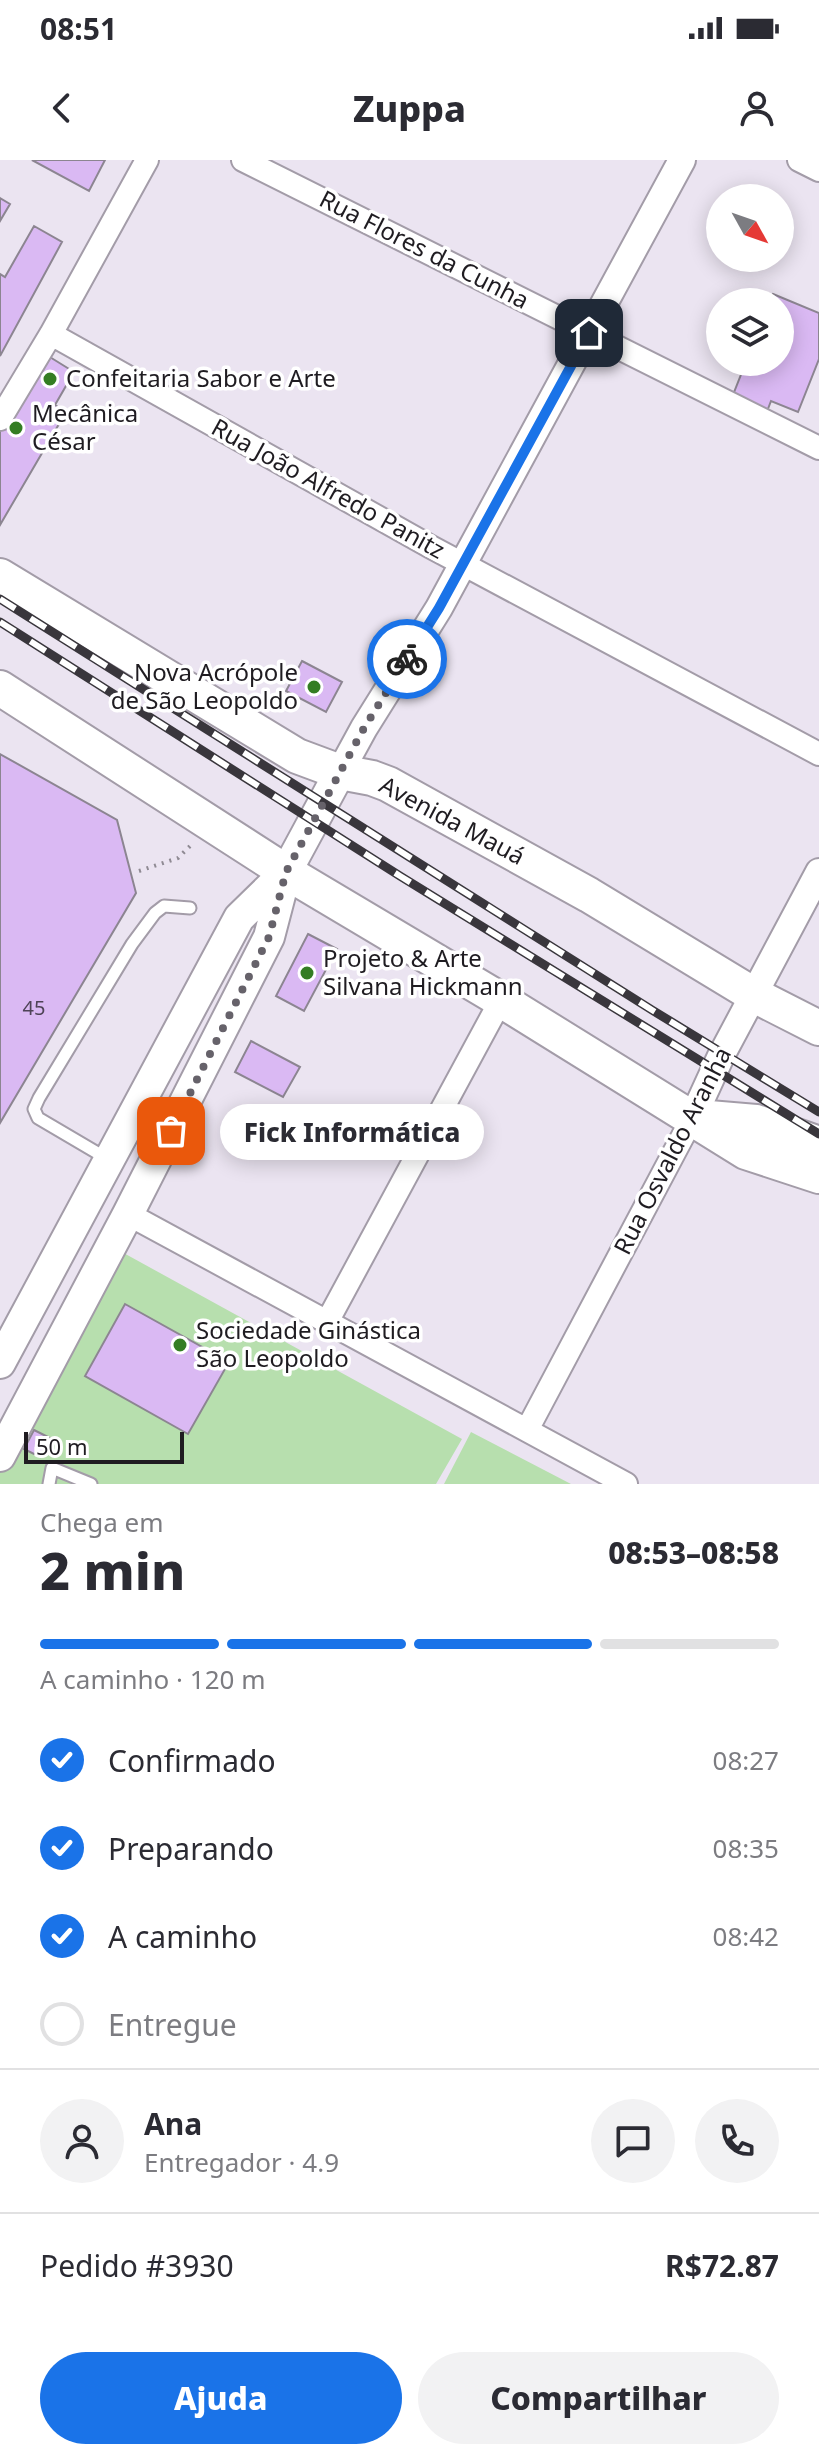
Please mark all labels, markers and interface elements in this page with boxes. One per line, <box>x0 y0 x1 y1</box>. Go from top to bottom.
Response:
text: 08:51 <box>40 8 117 49</box>
text: Zuppa <box>353 84 466 133</box>
icon: back <box>40 86 84 130</box>
icon: person <box>735 86 779 130</box>
street label: Rua Flores da Cunha <box>314 182 535 316</box>
north arrow <box>706 184 794 272</box>
map controls <box>706 184 794 376</box>
button: layers <box>706 288 794 376</box>
pin <box>555 299 623 367</box>
icon: home <box>567 311 611 355</box>
place label: Confeitaria Sabor e Arte <box>66 361 336 394</box>
marker: Confeitaria Sabor e Arte <box>41 370 59 388</box>
place label: Mecânica César <box>32 396 138 457</box>
street label: Rua João Alfredo Panitz <box>206 410 451 566</box>
marker: Mecânica César <box>7 419 25 437</box>
courier <box>367 619 447 699</box>
icon: bike <box>385 637 429 681</box>
place label: Nova Acrópole de São Leopoldo <box>111 655 298 716</box>
marker: Nova Acrópole de São Leopoldo <box>305 678 323 696</box>
street label: Avenida Mauá <box>374 768 531 872</box>
place label: Projeto & Arte Silvana Hickmann <box>323 941 523 1002</box>
marker: Projeto & Arte Silvana Hickmann <box>298 964 316 982</box>
house number: 45 <box>23 994 45 1021</box>
street label: Rua Osvaldo Aranha <box>605 1041 738 1260</box>
pin <box>137 1097 205 1165</box>
callout: Fick Informática <box>219 1103 483 1159</box>
icon: bag <box>149 1109 193 1153</box>
text: Fick Informática <box>244 1114 460 1150</box>
place label: Sociedade Ginástica São Leopoldo <box>196 1313 421 1374</box>
marker: Sociedade Ginástica São Leopoldo <box>171 1336 189 1354</box>
scale bar <box>24 1428 184 1464</box>
text: 50 m <box>36 1431 87 1461</box>
text: Chega em <box>40 1504 163 1540</box>
text: 08:53–08:58 <box>608 1532 779 1573</box>
text: 2 min <box>40 1534 185 1605</box>
text: A caminho · 120 m <box>40 1661 266 1697</box>
icon: check <box>40 1738 84 1782</box>
text: Confirmado <box>108 1740 276 1781</box>
text: 08:27 <box>713 1742 779 1778</box>
icon: check <box>40 1826 84 1870</box>
text: Preparando <box>108 1828 274 1869</box>
text: 08:35 <box>713 1830 779 1866</box>
icon: check <box>40 1914 84 1958</box>
text: A caminho <box>108 1916 257 1957</box>
text: 08:42 <box>713 1918 779 1954</box>
text: Entregue <box>108 2004 237 2045</box>
button: person <box>40 2099 124 2183</box>
button: chat <box>591 2099 675 2183</box>
button: phone <box>695 2099 779 2183</box>
text: Ana <box>144 2103 202 2144</box>
text: Entregador · 4.9 <box>144 2144 339 2180</box>
text: Pedido #3930 <box>40 2245 234 2286</box>
text: R$72.87 <box>665 2245 779 2286</box>
button: Ajuda <box>40 2352 402 2444</box>
button: Compartilhar <box>418 2352 779 2444</box>

